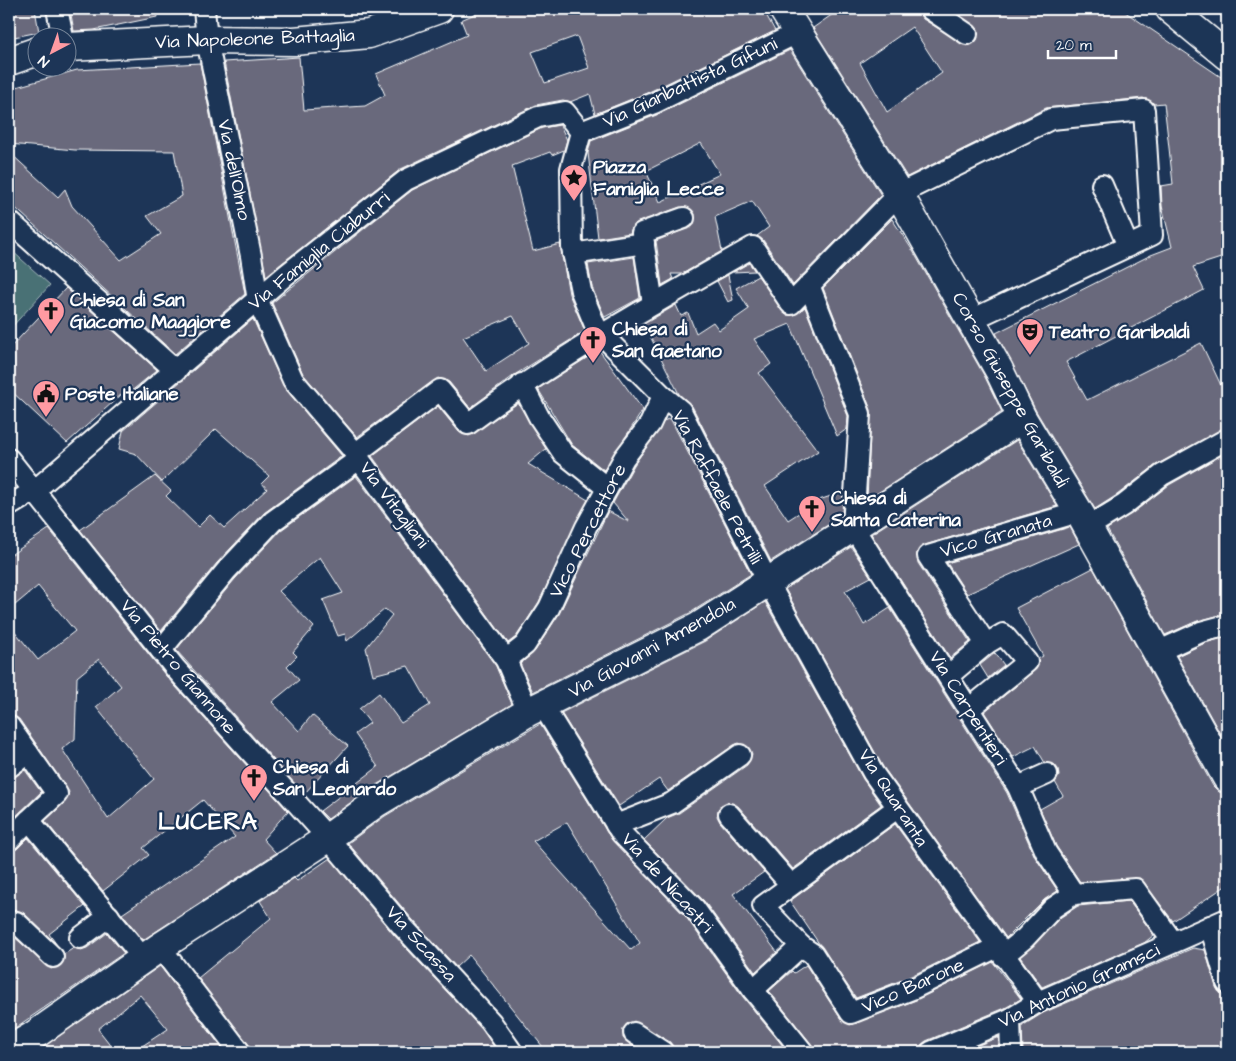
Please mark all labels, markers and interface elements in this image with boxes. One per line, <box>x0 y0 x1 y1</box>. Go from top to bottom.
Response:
street label: Via Napoleone Battaglia <box>155 22 356 57</box>
north arrow <box>28 28 78 78</box>
scale bar <box>1048 28 1116 60</box>
street label: Via Gianbattista Gifuni <box>598 31 782 135</box>
text: 20 m <box>1056 35 1092 56</box>
text: N <box>34 50 54 71</box>
street label: Via dell'Olmo <box>210 117 258 223</box>
place label: Piazza Famiglia Lecce <box>593 154 725 204</box>
place icon: Piazza Famiglia Lecce <box>559 163 589 202</box>
street label: Via Famiglia Ciaburri <box>242 185 396 318</box>
place label: Chiesa di San Giacomo Maggiore <box>70 287 232 337</box>
street label: Corso Giuseppe Garibaldi <box>945 288 1075 492</box>
church icon: Chiesa di San Giacomo Maggiore <box>36 296 66 335</box>
place label: Chiesa di San Gaetano <box>611 316 722 365</box>
theatre icon: Teatro Garibaldi <box>1015 317 1045 356</box>
place label: Teatro Garibaldi <box>1048 319 1189 346</box>
church icon: Chiesa di San Gaetano <box>578 325 608 364</box>
public building icon: Poste Italiane <box>31 379 61 418</box>
place label: Poste Italiane <box>65 381 179 408</box>
street label: Via Raffaele Petrilli <box>665 405 769 569</box>
street label: Via Vitagliani <box>352 456 436 555</box>
street label: Vico Percettore <box>543 459 633 603</box>
place label: Chiesa di Santa Caterina <box>830 485 961 534</box>
church icon: Chiesa di Santa Caterina <box>797 494 827 533</box>
street label: Vico Granata <box>937 507 1055 565</box>
street label: Via Giovanni Amendola <box>563 591 741 705</box>
street label: Via Pietro Giannone <box>113 594 243 740</box>
street label: Via Carpentieri <box>922 646 1014 770</box>
street label: Via Quaranta <box>851 744 935 853</box>
place label: Chiesa di San Leonardo <box>272 754 396 803</box>
church icon: Chiesa di San Leonardo <box>239 763 269 802</box>
district label: LUCERA <box>158 805 258 839</box>
street label: Via de Nicastri <box>615 827 720 939</box>
street label: Via Scassa <box>379 900 463 988</box>
street label: Via Antonio Gramsci <box>994 937 1164 1035</box>
street label: Vico Barone <box>858 951 968 1021</box>

